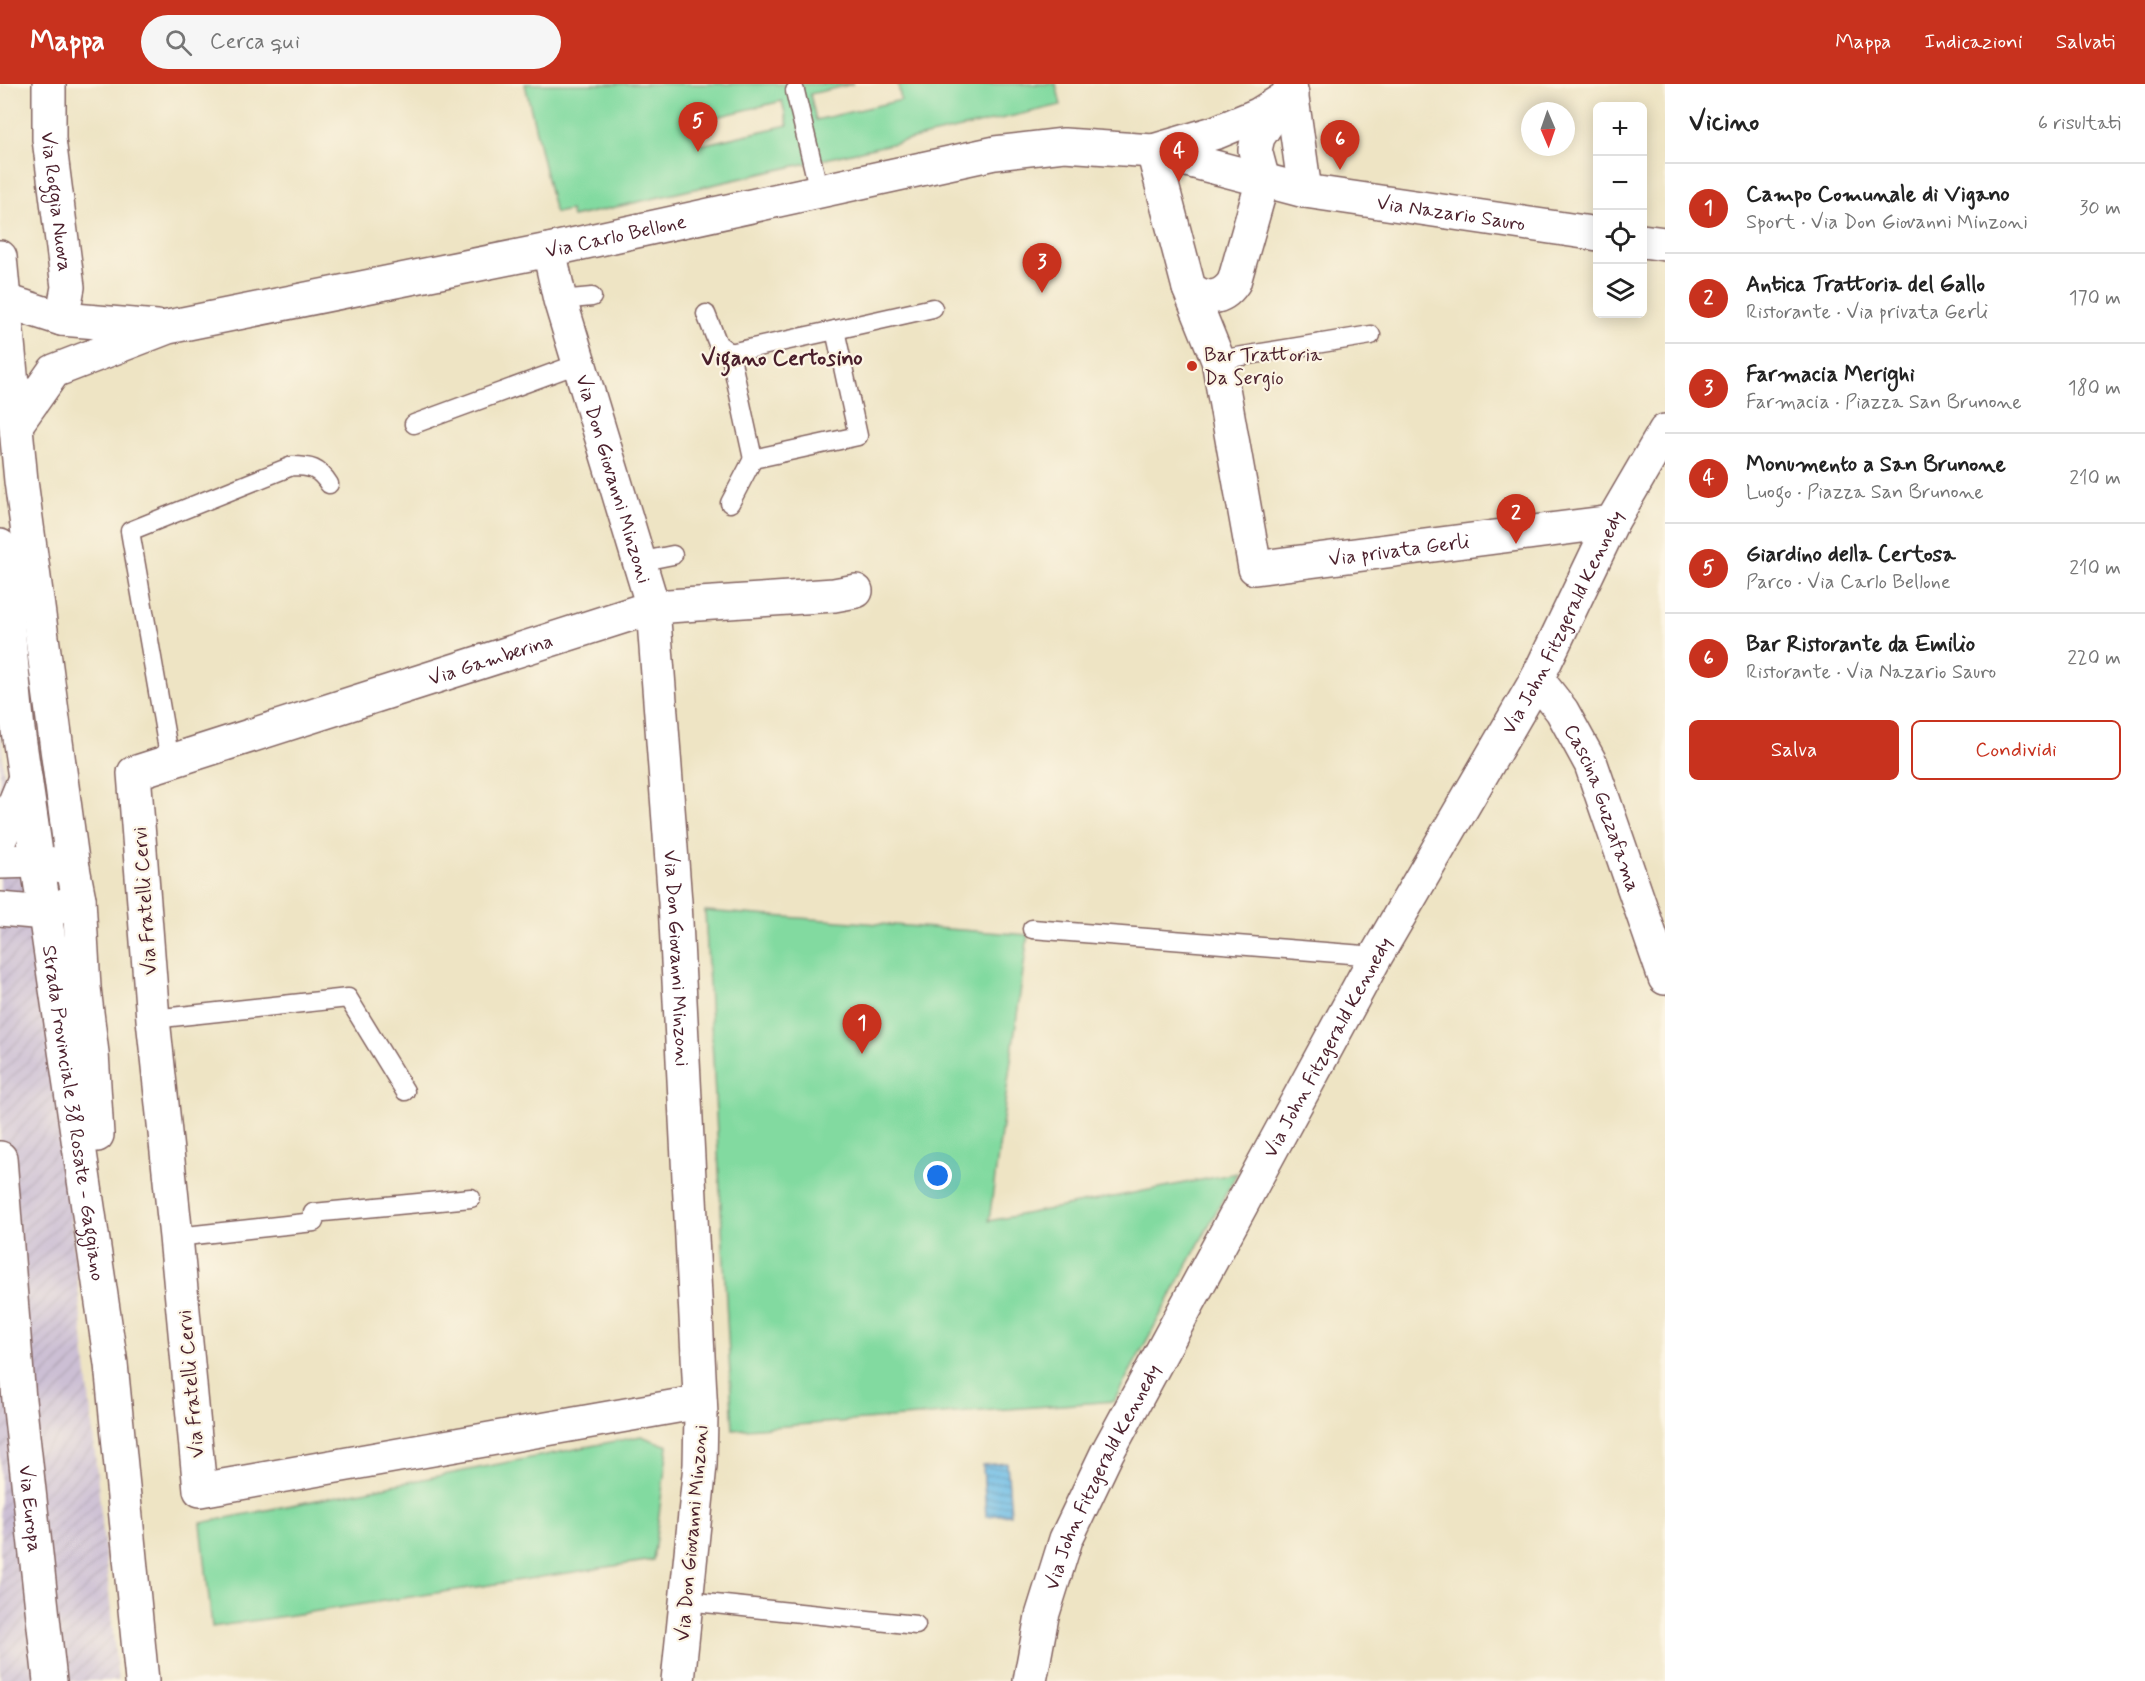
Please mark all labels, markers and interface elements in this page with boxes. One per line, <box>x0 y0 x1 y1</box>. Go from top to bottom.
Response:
search box <box>141 15 561 69</box>
text: Mappa <box>30 24 105 61</box>
icon: search <box>162 26 195 59</box>
text: Cerca qui <box>210 28 300 56</box>
text: Mappa <box>1835 28 1891 56</box>
text: Indicazioni <box>1924 28 2023 56</box>
text: Salvati <box>2056 28 2115 56</box>
north arrow <box>1521 102 1575 156</box>
map controls <box>1593 102 1647 318</box>
button: + <box>1593 102 1647 156</box>
pin: 5 <box>678 103 718 152</box>
text: Vicino <box>1689 106 1759 140</box>
text: 6 risultati <box>2038 110 2121 137</box>
pin: 6 <box>1320 120 1360 170</box>
street label: Via Roggia Nuova <box>34 132 78 273</box>
pin: 4 <box>1160 132 1198 182</box>
button: − <box>1593 156 1647 210</box>
text: Campo Comunale di Vigano <box>1746 181 2010 209</box>
street label: Via Nazario Sauro <box>1375 190 1527 238</box>
text: 1 <box>1704 195 1713 222</box>
text: 30 m <box>2079 195 2121 222</box>
street label: Via Carlo Bellone <box>543 209 689 265</box>
text: Sport · Via Don Giovanni Minzoni <box>1746 209 2028 236</box>
button: locate <box>1593 210 1647 264</box>
pin: 3 <box>1022 244 1062 293</box>
button: layers <box>1593 264 1647 318</box>
text: Antica Trattoria del Gallo <box>1746 271 1985 299</box>
text: 2 <box>1704 285 1713 312</box>
text: 170 m <box>2069 285 2121 312</box>
text: Ristorante · Via privata Gerli <box>1746 299 1988 326</box>
place label: Bar Trattoria Da Sergio <box>1204 342 1323 392</box>
district label: Vigano Certosino <box>701 345 863 377</box>
marker: Bar Trattoria Da Sergio <box>1185 359 1199 373</box>
text: Farmacia Merighi <box>1746 361 1915 389</box>
street label: Via Don Giovanni Minzoni <box>568 371 657 587</box>
text: 3 <box>1704 375 1713 402</box>
text: 180 m <box>2068 375 2121 402</box>
text: Farmacia · Piazza San Brunone <box>1746 389 2022 416</box>
text: Monumento a San Brunone <box>1746 451 2006 479</box>
text: 4 <box>1703 465 1714 492</box>
text: 210 m <box>2069 465 2121 492</box>
text: Luogo · Piazza San Brunone <box>1746 479 1984 506</box>
pin: 2 <box>1496 494 1536 544</box>
street label: Via John Fitzgerald Kennedy <box>1496 505 1631 740</box>
street label: Via privata Gerli <box>1327 528 1471 573</box>
text: Giardino della Certosa <box>1746 541 1956 569</box>
text: 5 <box>1703 555 1715 582</box>
text: 210 m <box>2069 555 2121 582</box>
text: Parco · Via Carlo Bellone <box>1746 569 1951 596</box>
street label: Via Gamberina <box>425 628 557 693</box>
text: Bar Ristorante da Emilio <box>1746 631 1975 659</box>
text: 6 <box>1703 645 1714 672</box>
text: 220 m <box>2067 645 2121 672</box>
text: Ristorante · Via Nazario Sauro <box>1746 659 1996 686</box>
street label: Cascina Guzzafama <box>1557 720 1646 896</box>
button: Salva <box>1689 720 1899 780</box>
button: Condividi <box>1911 720 2121 780</box>
street label: Via Fratelli Cervi <box>127 826 164 976</box>
street label: Via Don Giovanni Minzoni <box>656 849 695 1067</box>
street label: Via John Fitzgerald Kennedy <box>1257 932 1399 1163</box>
street label: Strada Provinciale 38 Rosate - Gaggiano <box>35 944 111 1283</box>
pin: 1 <box>842 1004 882 1054</box>
your location <box>923 1161 952 1190</box>
street label: Via Fratelli Cervi <box>172 1309 211 1459</box>
street label: Via John Fitzgerald Kennedy <box>1039 1360 1168 1594</box>
street label: Via Don Giovanni Minzoni <box>670 1424 715 1642</box>
street label: Via Europa <box>11 1464 48 1554</box>

